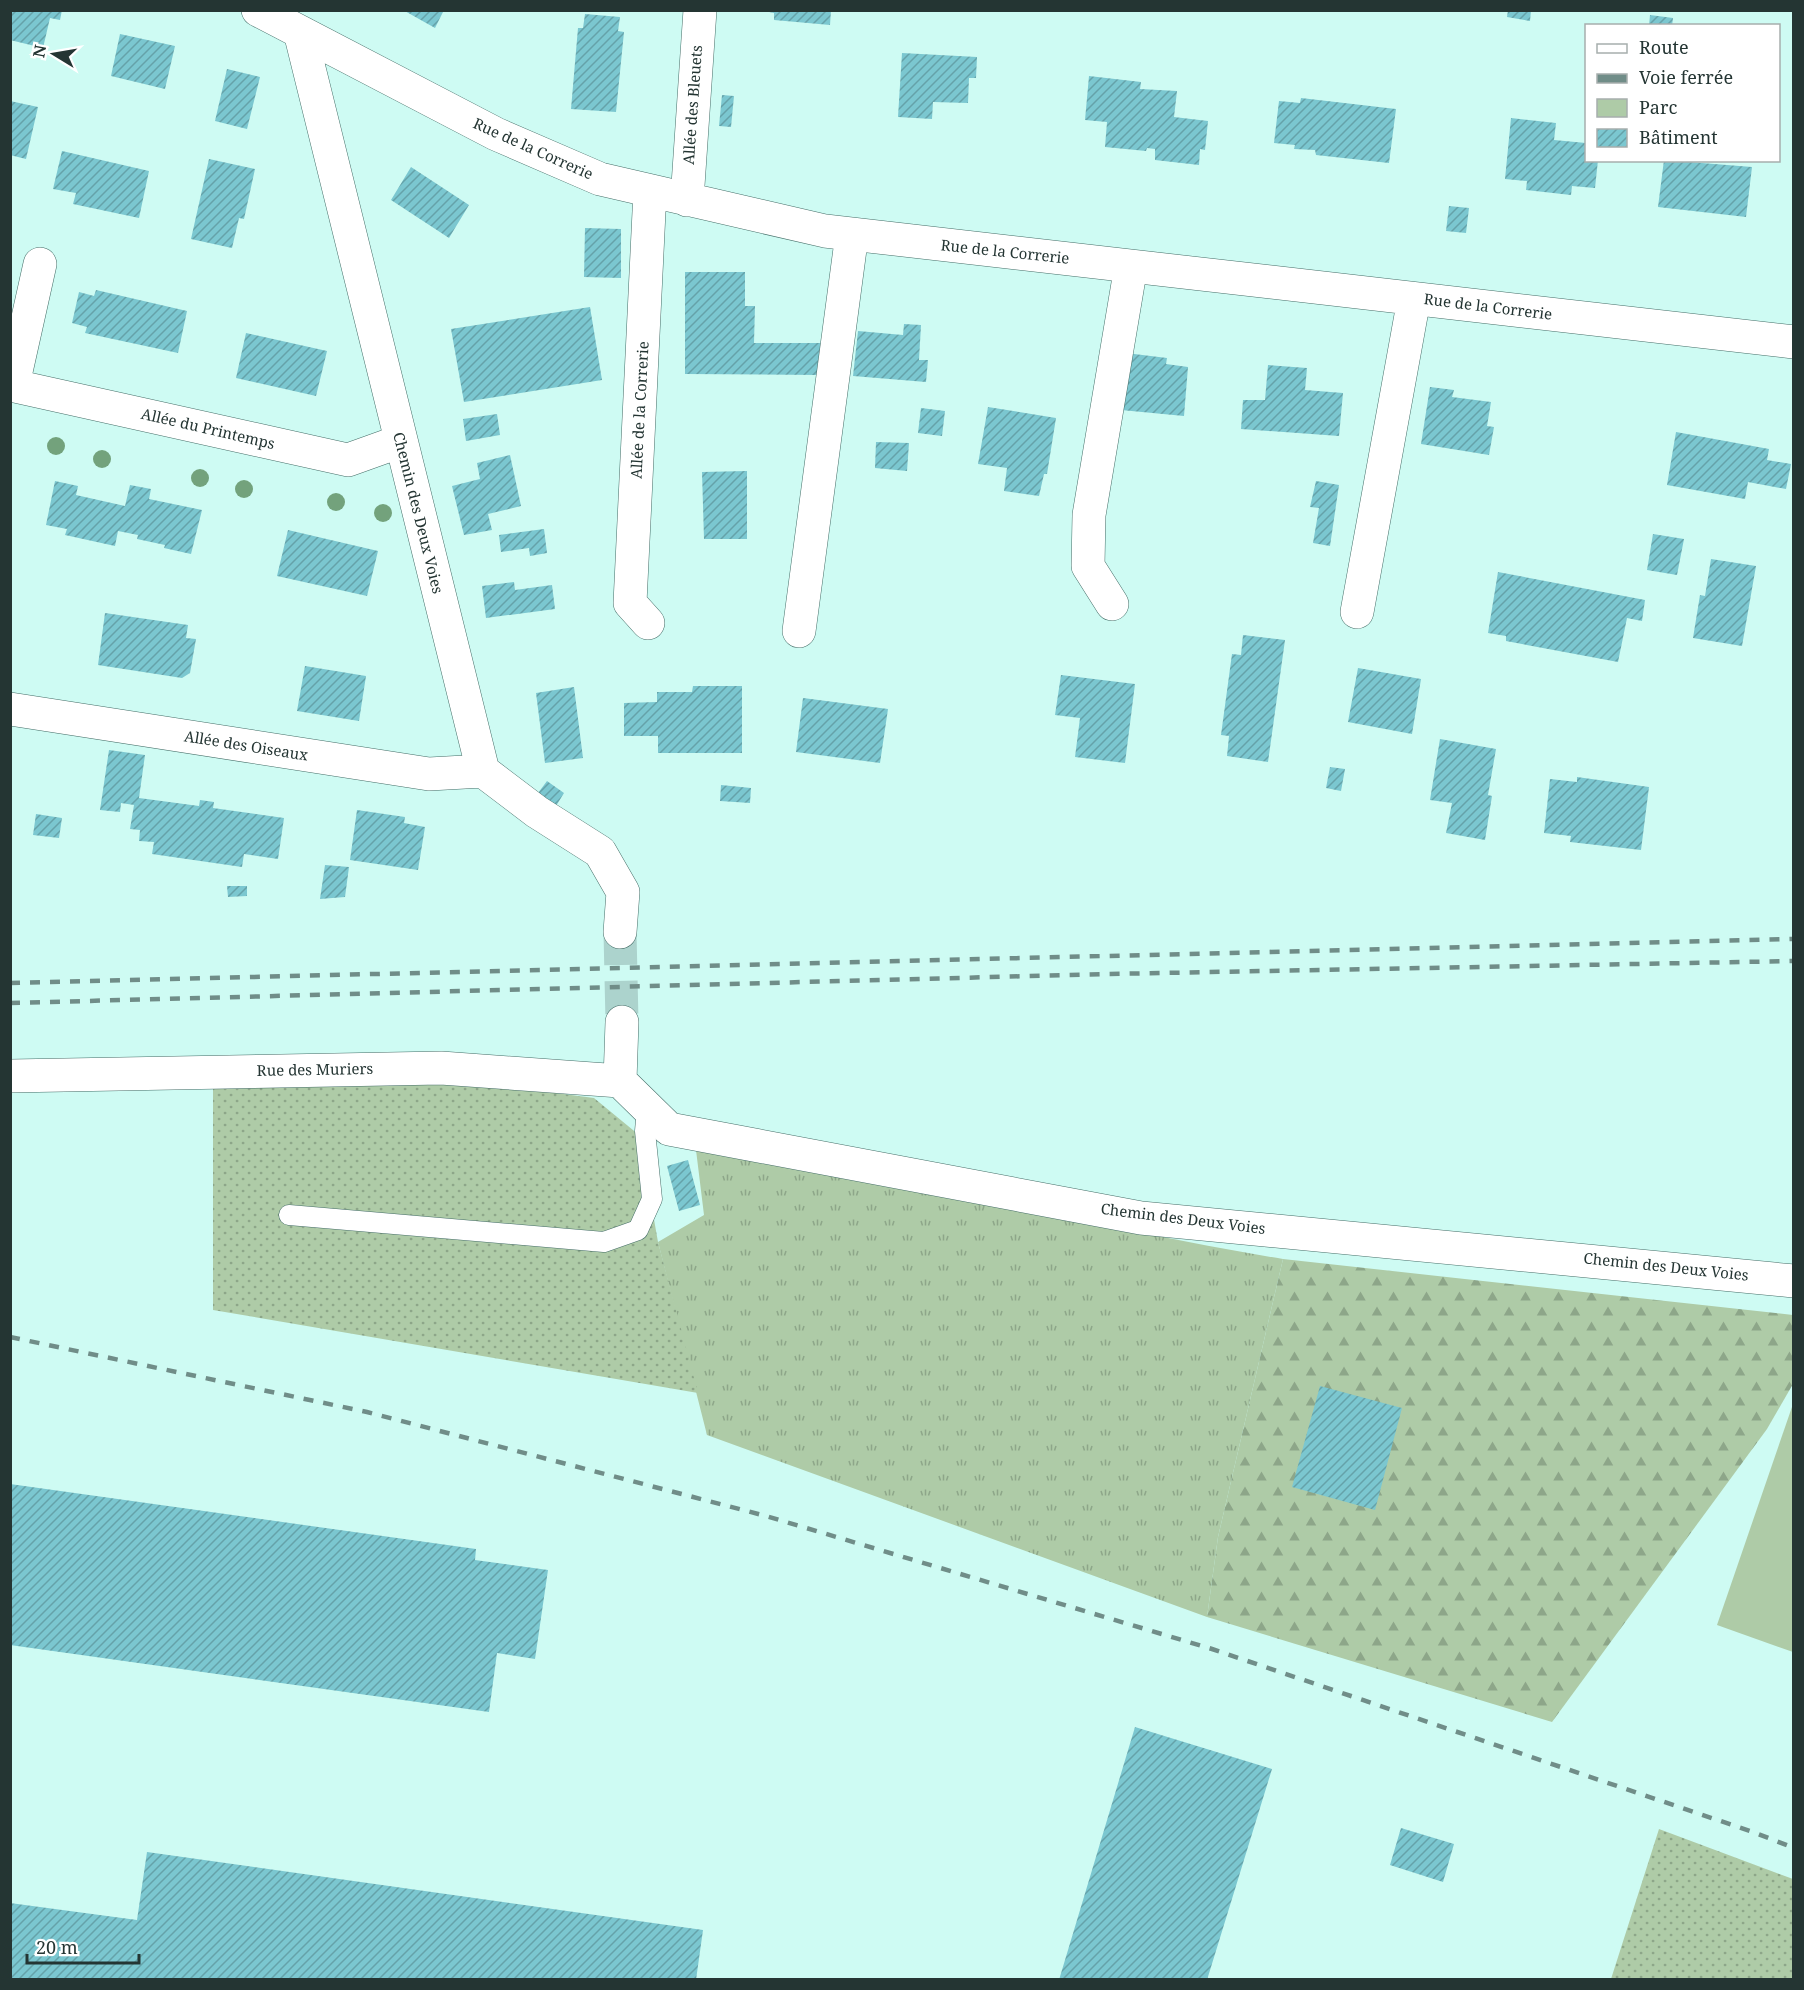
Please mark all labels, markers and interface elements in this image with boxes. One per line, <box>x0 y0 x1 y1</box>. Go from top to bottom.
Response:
north arrow <box>24 24 84 84</box>
legend <box>1585 24 1780 162</box>
text: Route <box>1639 35 1689 59</box>
text: N <box>27 42 51 59</box>
street label: Allée des Bleuets <box>678 44 706 165</box>
text: Voie ferrée <box>1639 65 1733 89</box>
text: Parc <box>1639 95 1677 119</box>
street label: Rue de la Correrie <box>470 113 597 184</box>
text: Bâtiment <box>1639 125 1718 149</box>
street label: Rue de la Correrie <box>940 234 1070 268</box>
street label: Rue de la Correrie <box>1423 288 1554 324</box>
street label: Allée de la Correrie <box>625 341 653 479</box>
street label: Allée du Printemps <box>139 403 277 453</box>
street label: Chemin des Deux Voies <box>389 430 449 596</box>
street label: Allée des Oiseaux <box>183 725 310 765</box>
street label: Rue des Muriers <box>257 1058 374 1080</box>
street label: Chemin des Deux Voies <box>1100 1198 1267 1238</box>
street label: Chemin des Deux Voies <box>1583 1247 1750 1285</box>
scale bar <box>27 1927 140 1965</box>
text: 20 m <box>36 1935 78 1959</box>

